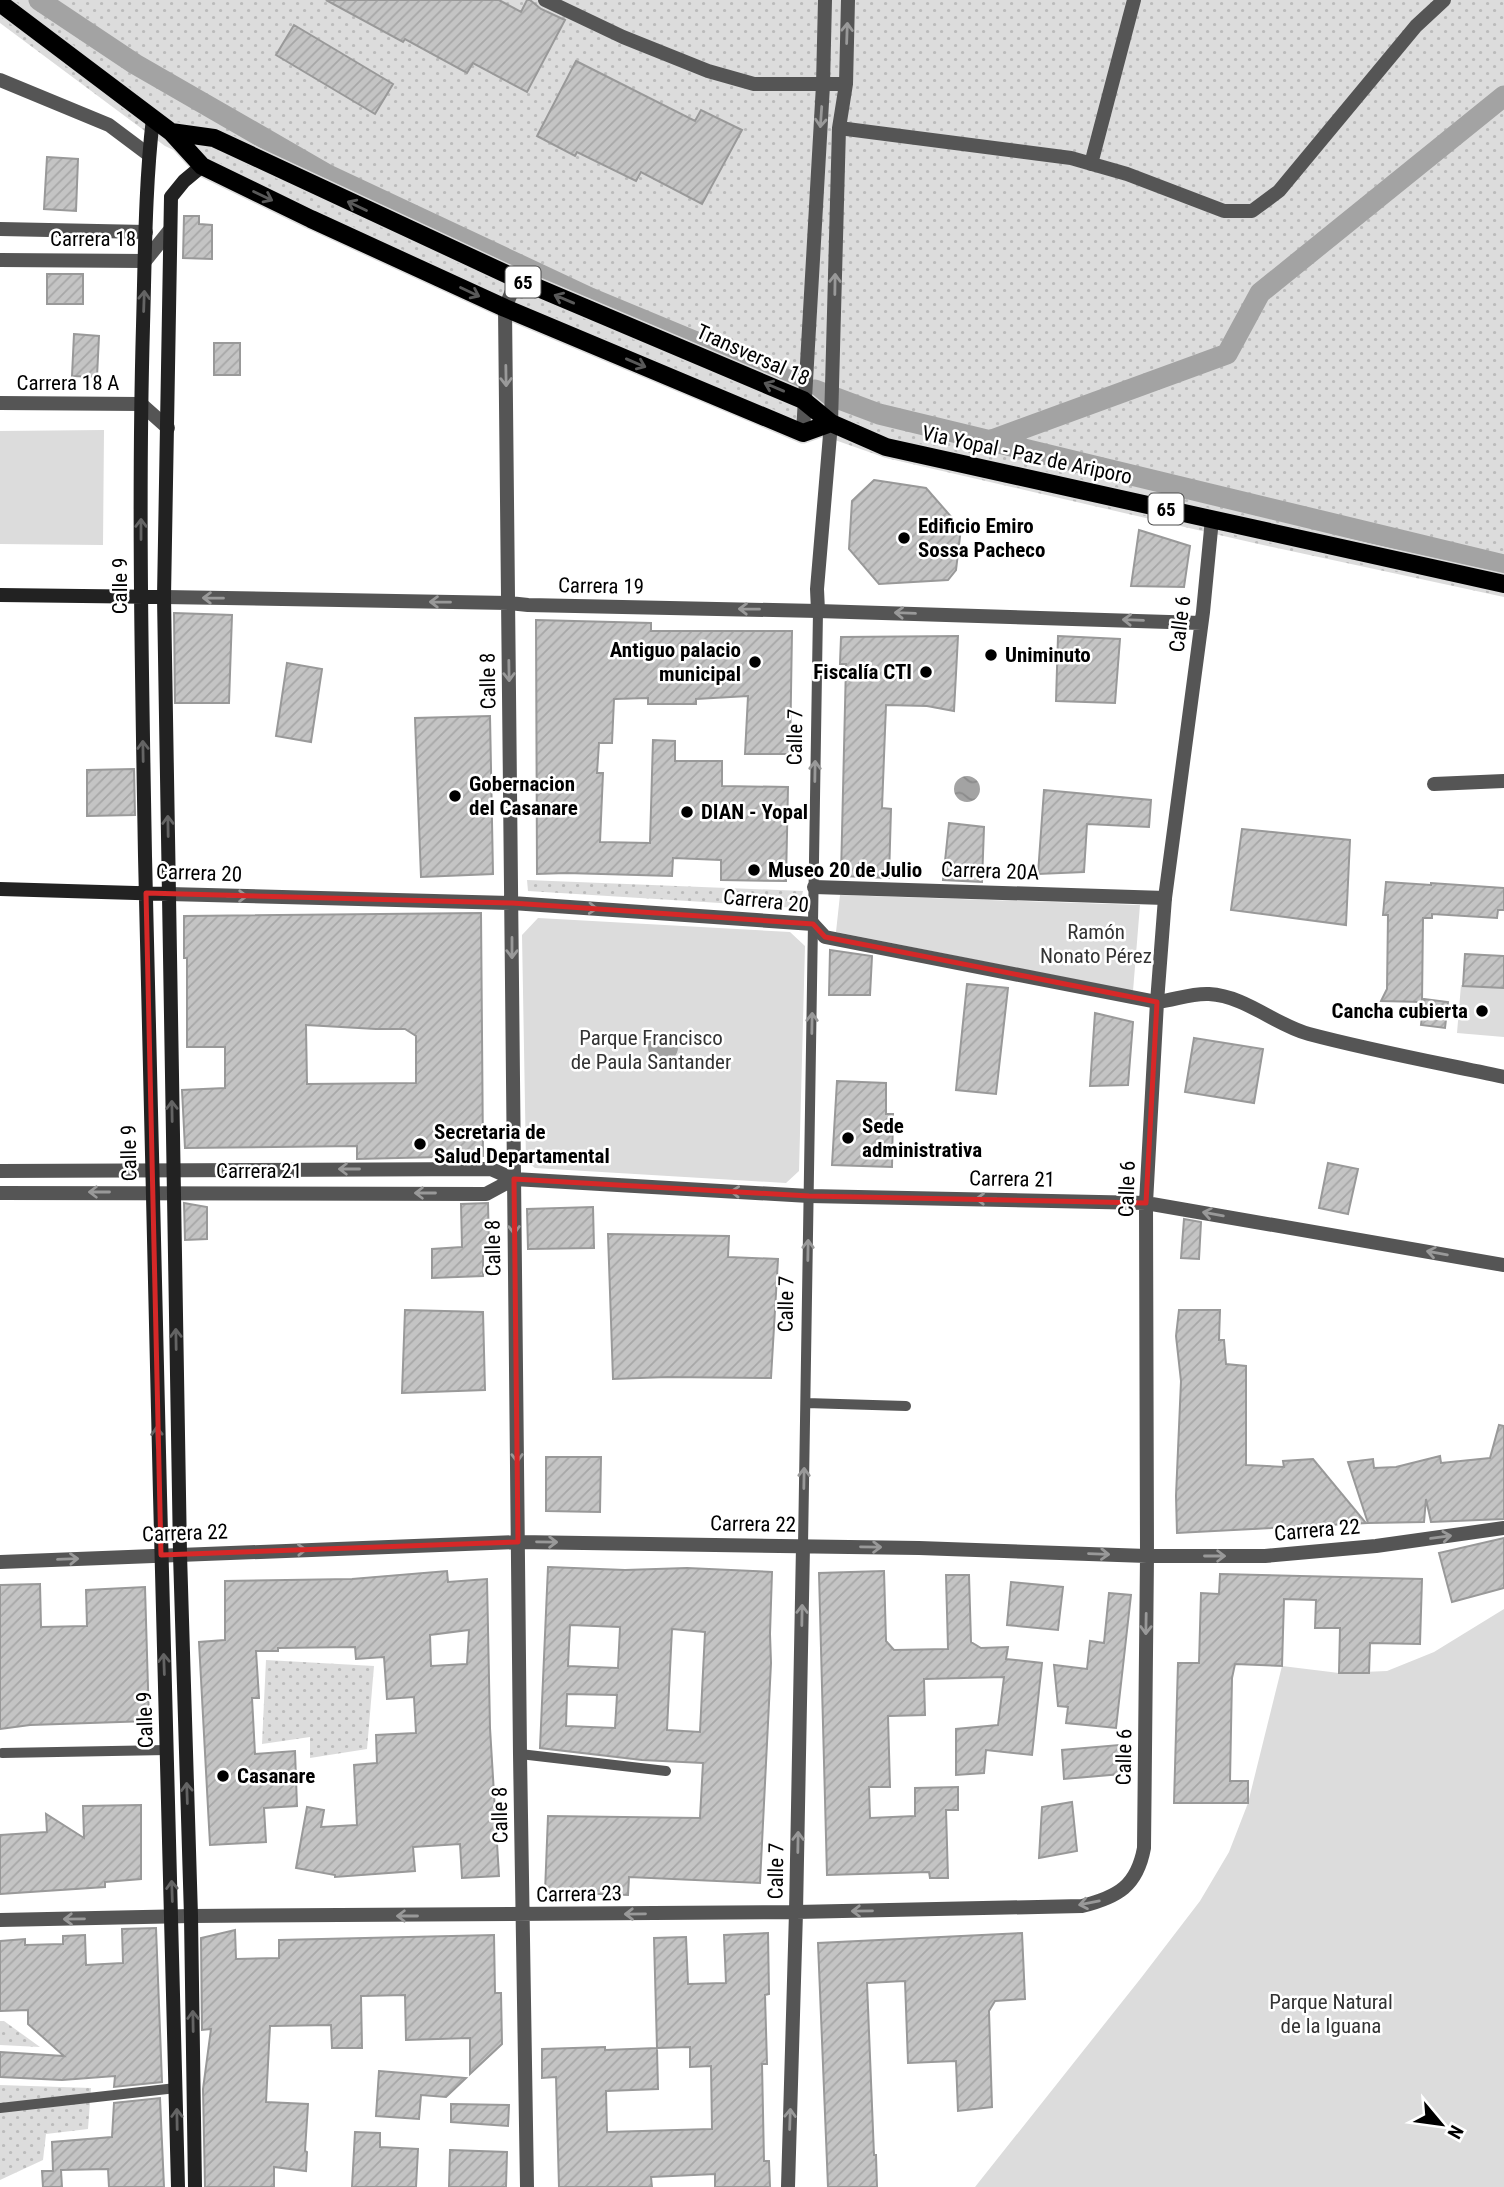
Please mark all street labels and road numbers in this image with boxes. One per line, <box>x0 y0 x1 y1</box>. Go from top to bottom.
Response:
street label: Carrera 18 <box>50 227 136 251</box>
road number: 65 <box>505 266 540 298</box>
street label: Transversal 18 <box>693 319 813 391</box>
street label: Carrera 18 A <box>17 371 119 395</box>
street label: Via Yopal - Paz de Ariporo <box>920 421 1134 489</box>
road number: 65 <box>1148 494 1184 524</box>
street label: Calle 9 <box>108 558 132 614</box>
street label: Carrera 19 <box>558 573 644 599</box>
street label: Calle 6 <box>1165 594 1195 654</box>
street label: Calle 8 <box>476 652 500 710</box>
street label: Calle 7 <box>783 708 807 766</box>
street label: Carrera 20A <box>941 857 1039 885</box>
street label: Carrera 20 <box>156 860 242 886</box>
street label: Carrera 20 <box>722 885 810 917</box>
street label: Calle 9 <box>117 1124 141 1182</box>
street label: Carrera 21 <box>216 1159 302 1183</box>
street label: Calle 6 <box>1114 1160 1140 1218</box>
street label: Carrera 21 <box>969 1166 1055 1192</box>
street label: Calle 8 <box>481 1219 505 1277</box>
street label: Calle 7 <box>774 1275 798 1333</box>
street label: Carrera 22 <box>710 1511 796 1537</box>
street label: Carrera 22 <box>1273 1514 1361 1546</box>
street label: Carrera 22 <box>142 1520 228 1546</box>
street label: Calle 9 <box>132 1691 158 1749</box>
street label: Calle 6 <box>1112 1728 1136 1786</box>
street label: Calle 8 <box>488 1786 512 1844</box>
street label: Calle 7 <box>764 1842 788 1900</box>
street label: Carrera 23 <box>536 1881 622 1907</box>

